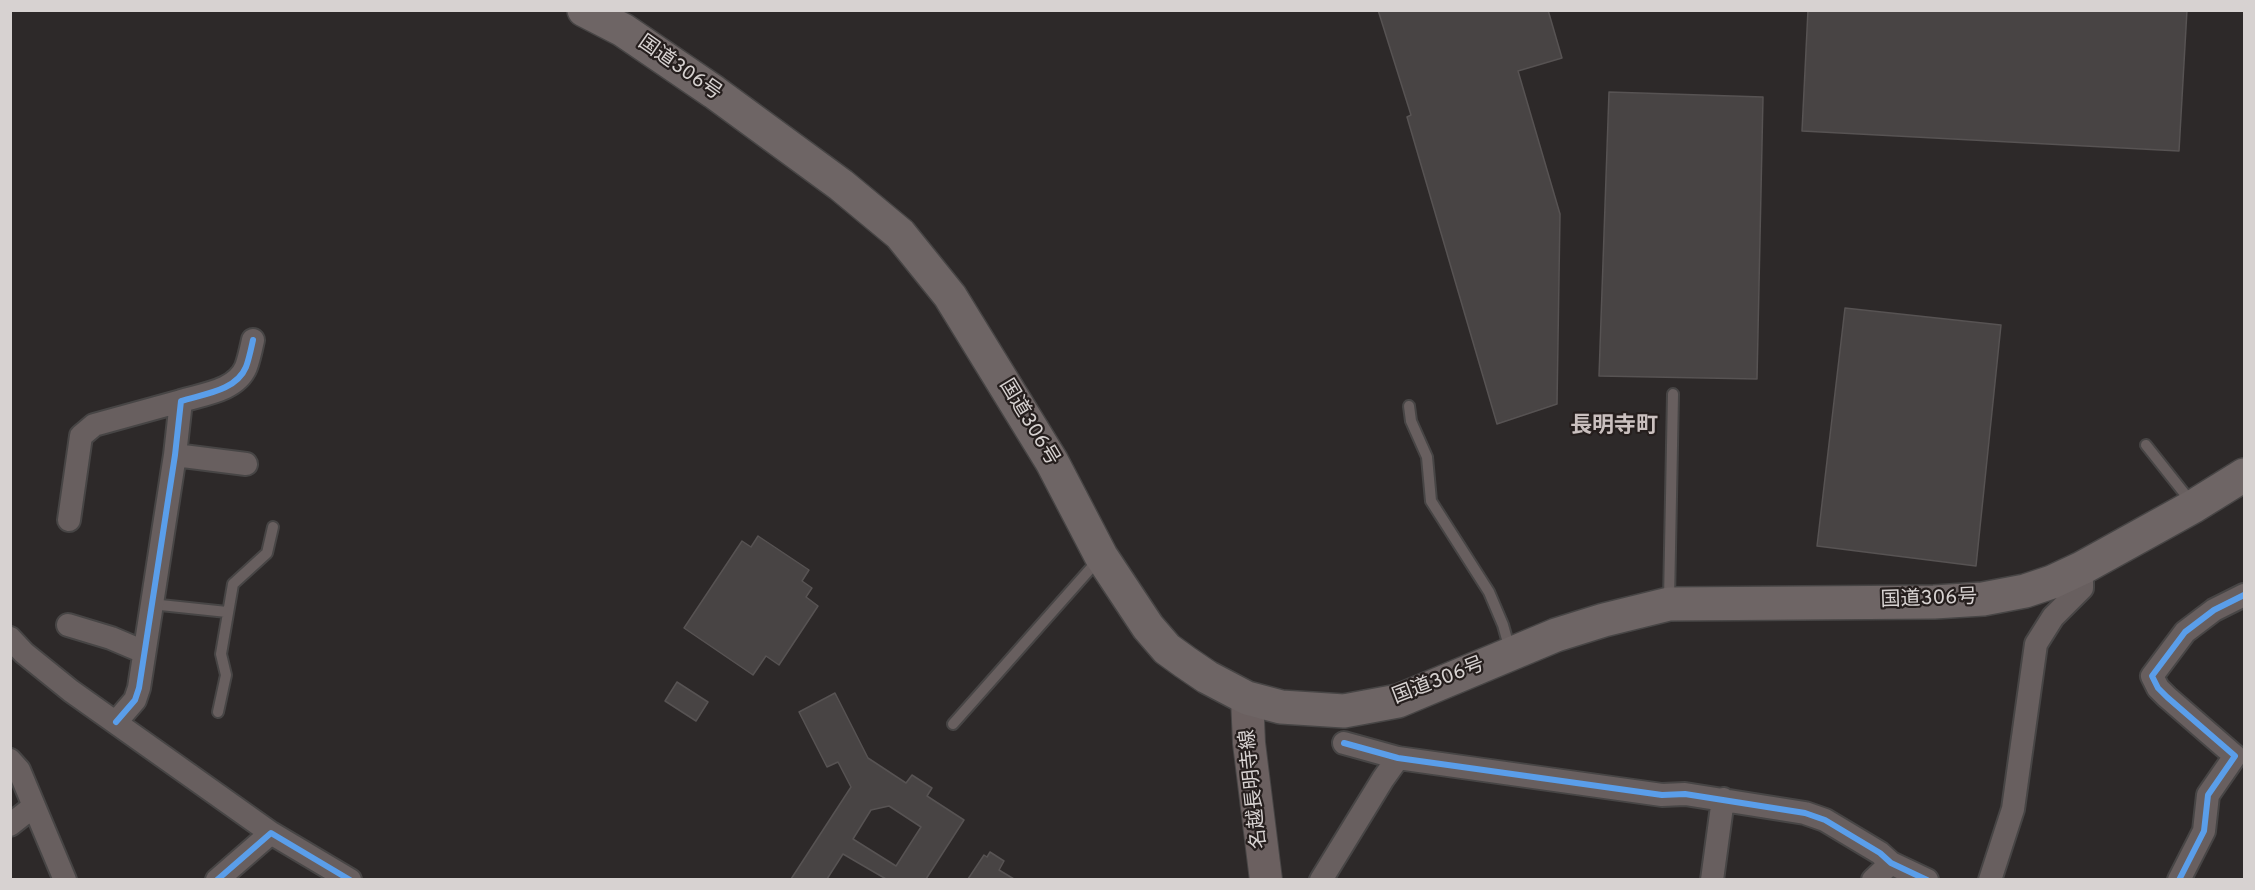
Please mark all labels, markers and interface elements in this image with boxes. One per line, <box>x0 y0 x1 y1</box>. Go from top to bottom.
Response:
street label: 国道306号 <box>633 31 725 107</box>
street label: 国道306号 <box>993 375 1063 471</box>
district label: 長明寺町 <box>1570 415 1658 441</box>
street label: 国道306号 <box>1880 586 1978 614</box>
street label: 国道306号 <box>1390 653 1488 711</box>
street label: 名越長明寺線 <box>1237 728 1273 850</box>

